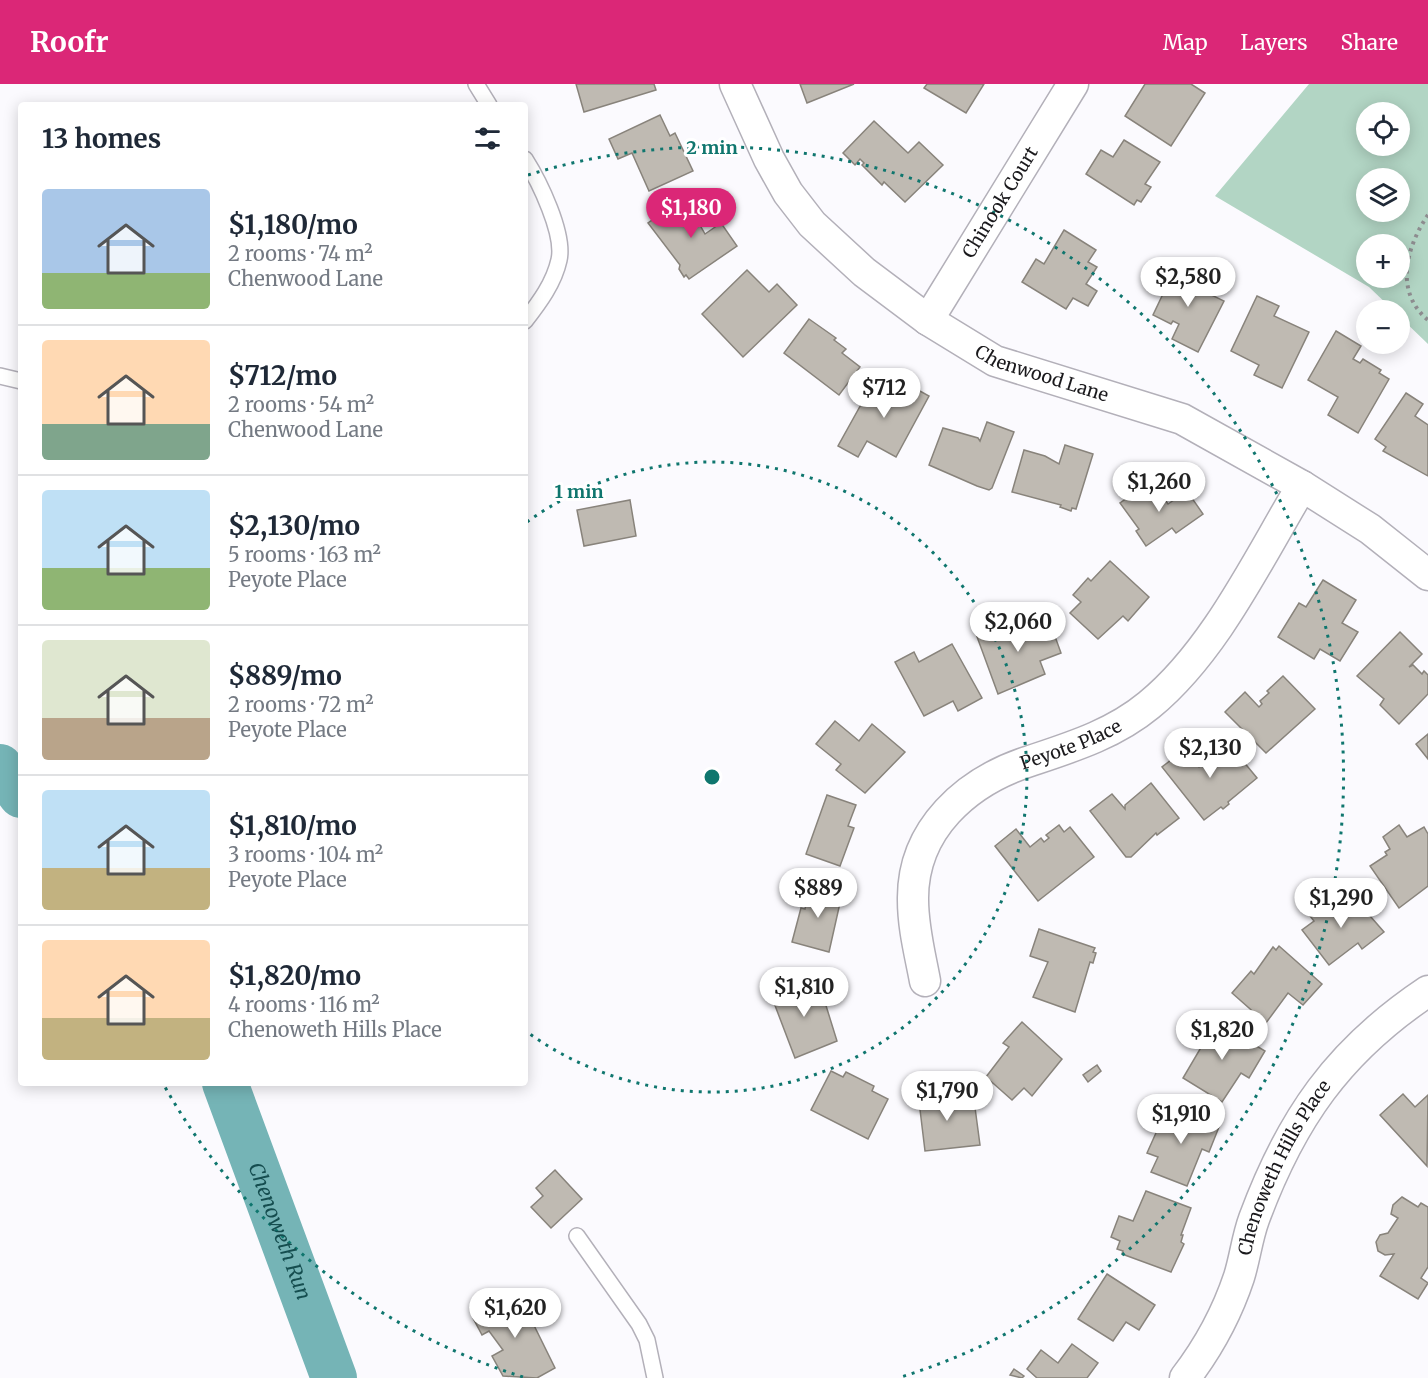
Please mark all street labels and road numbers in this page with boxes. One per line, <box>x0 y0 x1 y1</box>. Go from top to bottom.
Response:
street label: Chinook Court <box>957 142 1043 262</box>
street label: Chenwood Lane <box>971 339 1111 406</box>
street label: Peyote Place <box>1017 714 1125 774</box>
street label: Chenoweth Hills Place <box>1233 1075 1336 1257</box>

